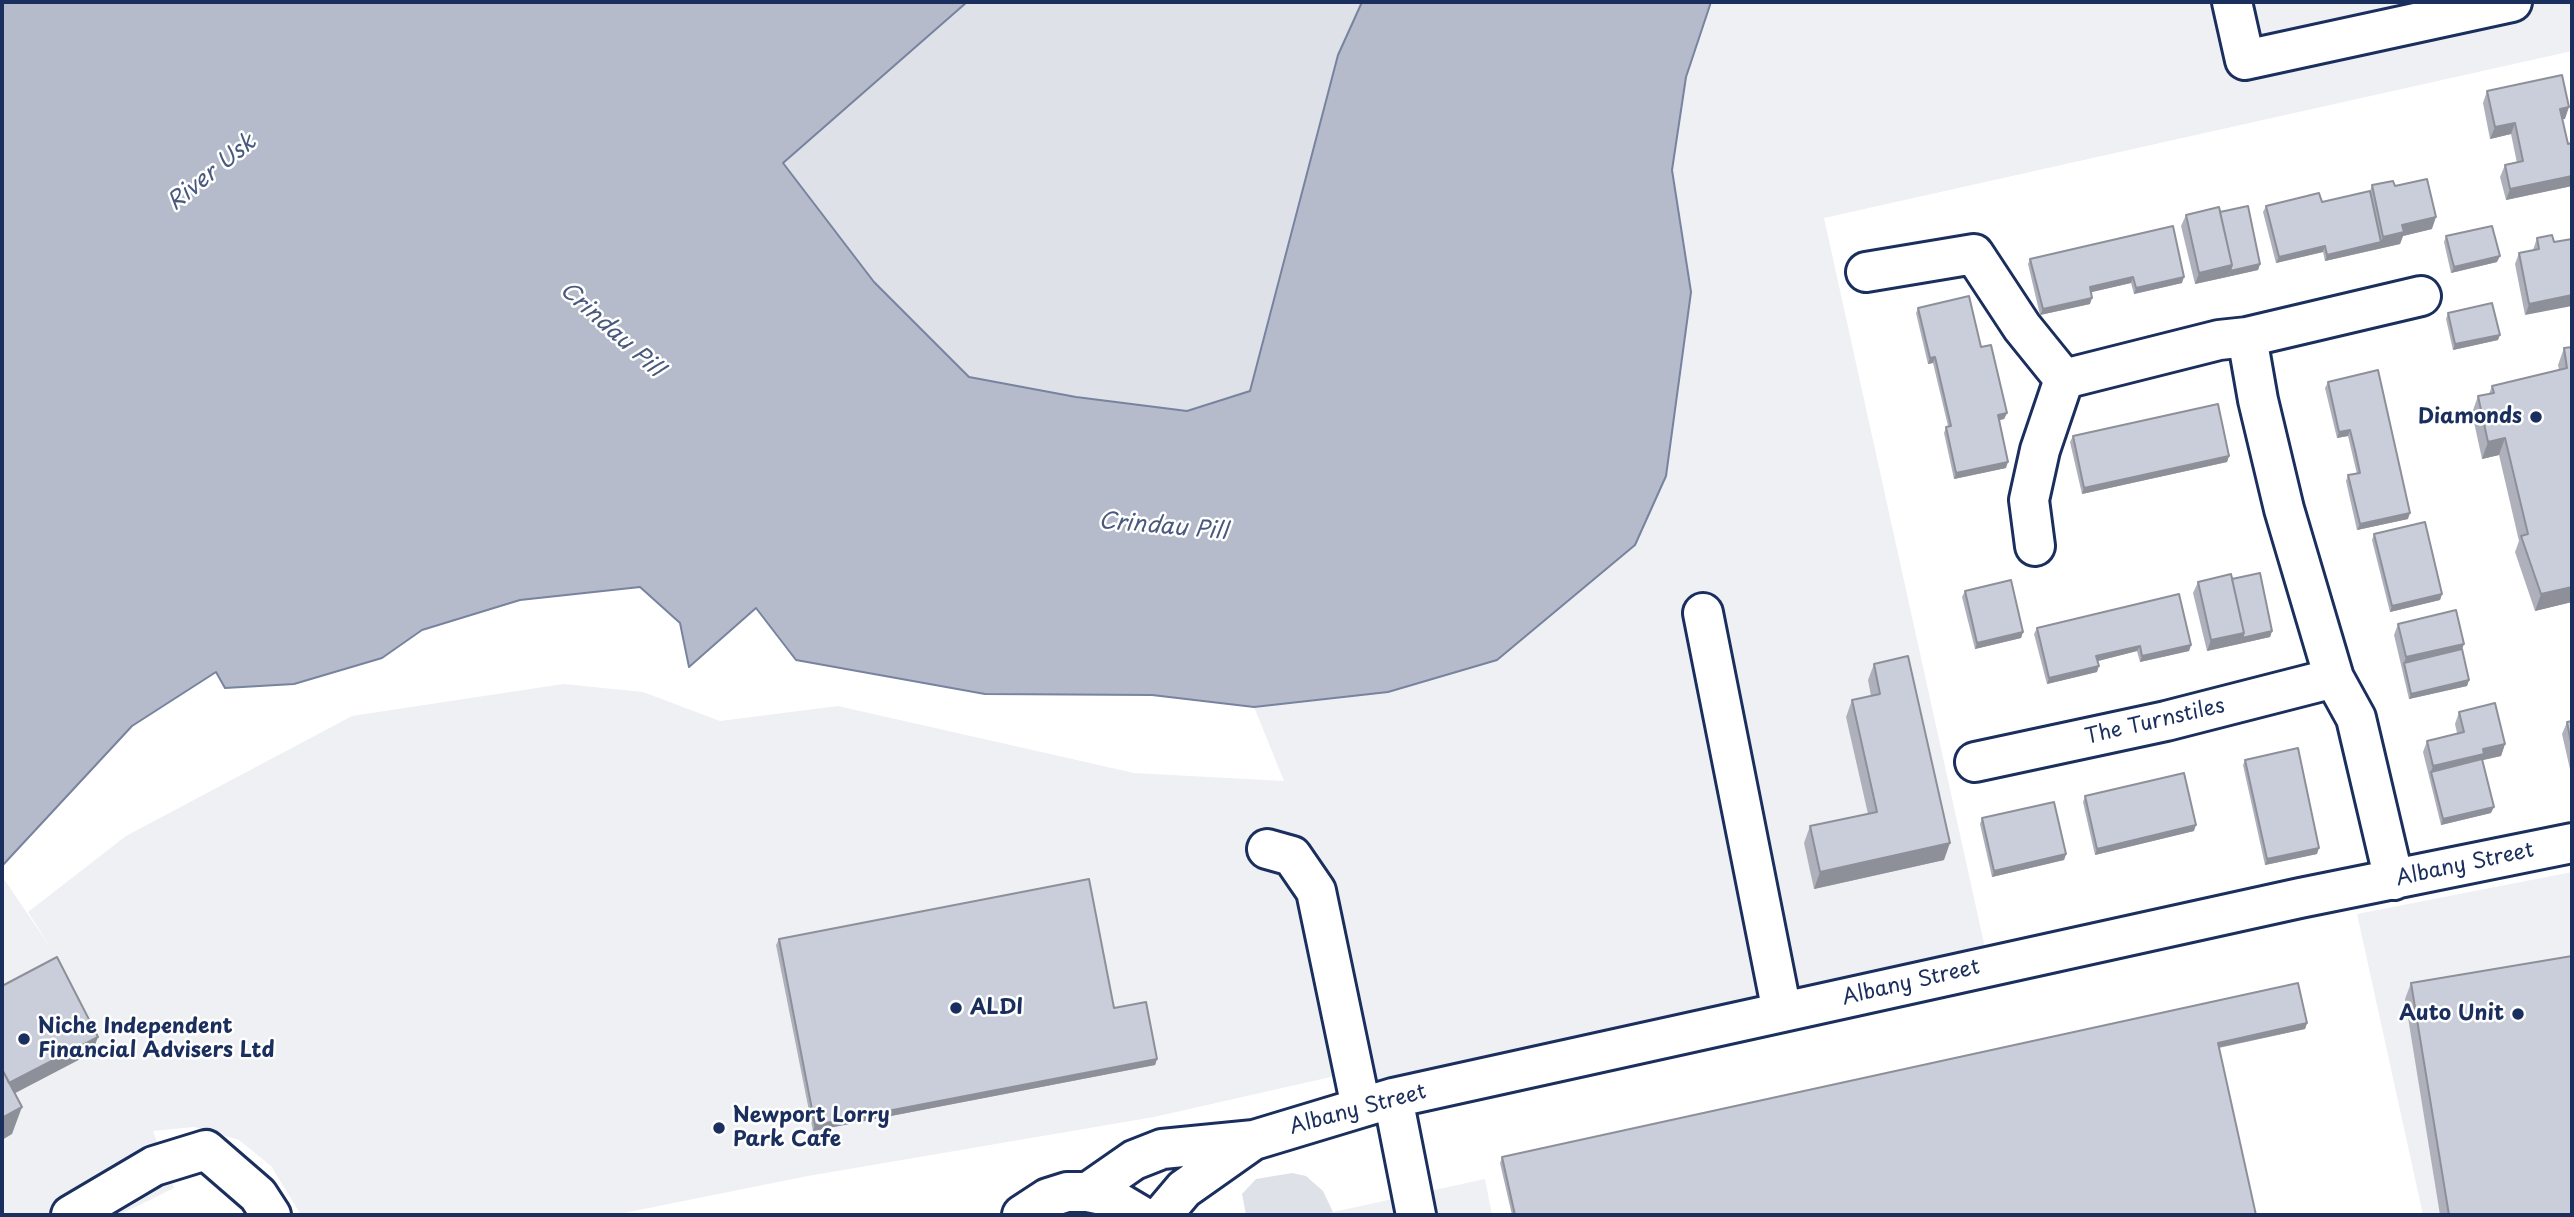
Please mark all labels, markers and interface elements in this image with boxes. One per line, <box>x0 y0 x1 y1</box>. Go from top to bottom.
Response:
water label: River Usk <box>162 129 262 217</box>
water label: Crindau Pill <box>554 277 668 383</box>
place label: Diamonds <box>2418 404 2522 430</box>
marker: Diamonds <box>2528 409 2544 425</box>
water label: Crindau Pill <box>1097 508 1229 546</box>
street label: The Turnstiles <box>2083 694 2227 750</box>
street label: Albany Street <box>2394 838 2536 892</box>
street label: Albany Street <box>1840 955 1982 1011</box>
place label: ALDI <box>970 995 1023 1021</box>
marker: ALDI <box>948 1000 964 1016</box>
place label: Auto Unit <box>2399 1001 2504 1027</box>
marker: Auto Unit <box>2510 1006 2526 1022</box>
place label: Niche Independent Financial Advisers Ltd <box>38 1014 274 1064</box>
marker: Niche Independent Financial Advisers Ltd <box>16 1031 32 1047</box>
street label: Albany Street <box>1287 1080 1429 1140</box>
place label: Newport Lorry Park Cafe <box>733 1103 890 1153</box>
marker: Newport Lorry Park Cafe <box>711 1120 727 1136</box>

